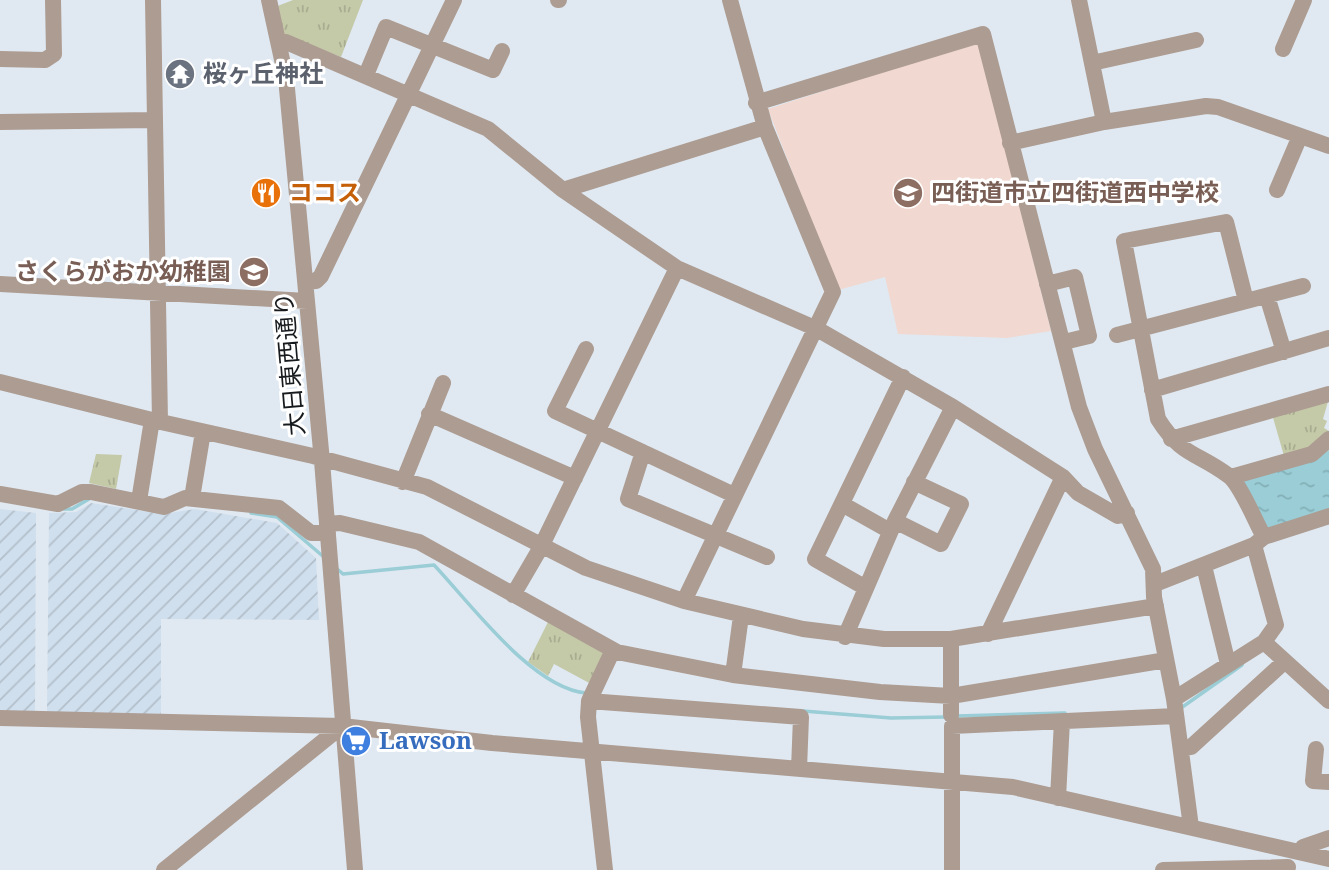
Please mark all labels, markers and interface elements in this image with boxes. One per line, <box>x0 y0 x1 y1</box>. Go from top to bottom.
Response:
place label: 桜ヶ丘神社 <box>203 56 323 89</box>
temple icon: 桜ヶ丘神社 <box>163 57 197 91</box>
place label: ココス <box>289 175 361 208</box>
place label: 四街道市立四街道西中学校 <box>931 175 1219 208</box>
restaurant icon: ココス <box>249 176 283 210</box>
school or university icon: 四街道市立四街道西中学校 <box>891 176 925 210</box>
place label: さくらがおか幼稚園 <box>15 254 231 287</box>
school or university icon: さくらがおか幼稚園 <box>237 255 271 289</box>
street label: 大日東西通り <box>266 291 311 437</box>
place label: Lawson <box>379 723 472 756</box>
supermarket icon: Lawson <box>339 724 373 758</box>

